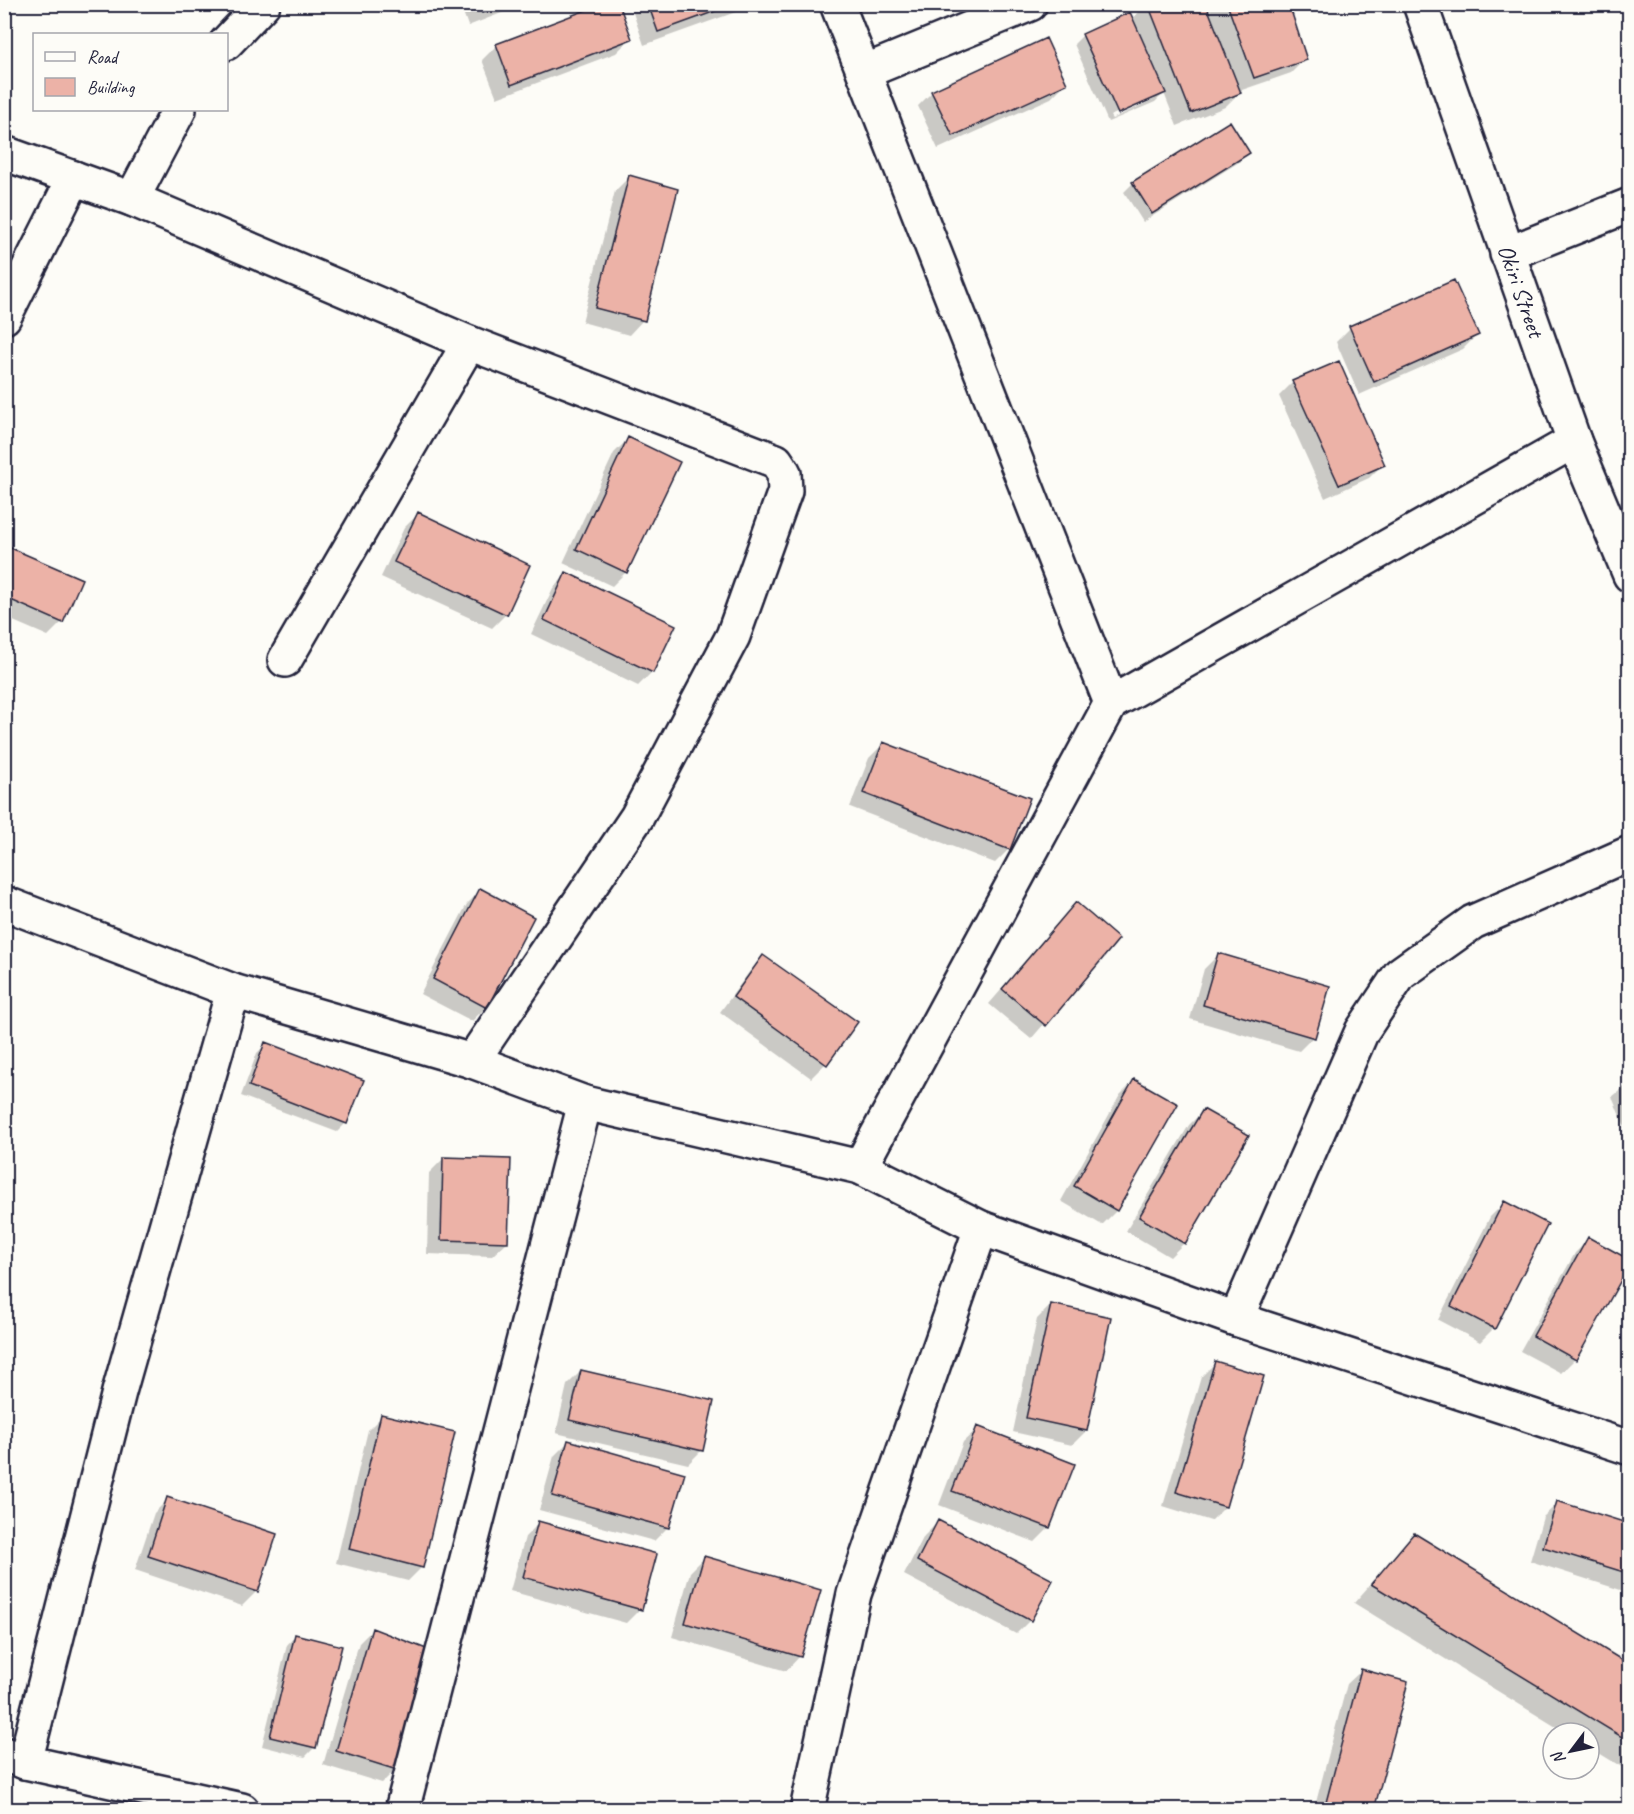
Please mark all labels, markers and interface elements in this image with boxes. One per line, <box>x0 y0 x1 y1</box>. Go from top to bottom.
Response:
legend <box>33 33 228 111</box>
text: Road <box>87 46 120 68</box>
text: Building <box>87 76 136 98</box>
street label: Okiri Street <box>1491 240 1552 343</box>
north arrow <box>1541 1721 1601 1781</box>
text: N <box>1546 1746 1570 1768</box>

